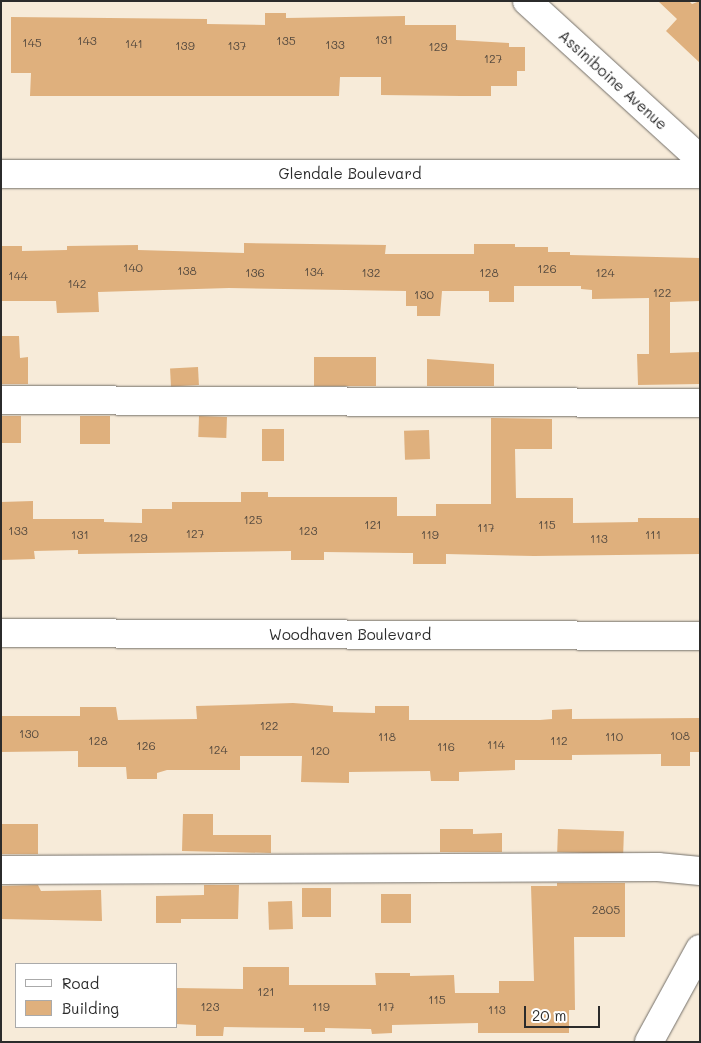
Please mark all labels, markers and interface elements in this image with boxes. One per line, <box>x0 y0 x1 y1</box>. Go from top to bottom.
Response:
street label: Assiniboine Avenue <box>555 27 671 133</box>
house number: 131 <box>375 33 393 47</box>
house number: 143 <box>77 34 97 48</box>
house number: 135 <box>276 34 296 48</box>
house number: 145 <box>22 36 42 50</box>
house number: 141 <box>125 37 143 51</box>
house number: 133 <box>325 38 345 52</box>
house number: 139 <box>175 39 195 53</box>
house number: 137 <box>227 39 247 53</box>
house number: 129 <box>428 40 448 54</box>
house number: 127 <box>484 52 502 66</box>
street label: Glendale Boulevard <box>279 165 421 183</box>
house number: 140 <box>123 261 143 275</box>
house number: 126 <box>537 262 557 276</box>
house number: 138 <box>177 264 197 278</box>
house number: 134 <box>304 265 324 279</box>
house number: 136 <box>245 266 265 280</box>
house number: 132 <box>361 266 381 280</box>
house number: 128 <box>479 266 499 280</box>
house number: 124 <box>595 266 615 280</box>
house number: 144 <box>8 269 28 283</box>
house number: 142 <box>67 277 87 291</box>
house number: 122 <box>653 286 671 300</box>
house number: 130 <box>414 288 434 302</box>
house number: 125 <box>243 513 263 527</box>
house number: 121 <box>364 518 382 532</box>
house number: 115 <box>538 518 556 532</box>
house number: 117 <box>477 521 495 535</box>
house number: 133 <box>8 524 28 538</box>
house number: 123 <box>298 524 318 538</box>
house number: 127 <box>186 527 204 541</box>
house number: 131 <box>71 528 89 542</box>
house number: 119 <box>421 528 439 542</box>
house number: 111 <box>645 528 661 542</box>
house number: 129 <box>128 531 148 545</box>
house number: 113 <box>590 532 608 546</box>
street label: Woodhaven Boulevard <box>269 626 431 644</box>
house number: 122 <box>260 719 278 733</box>
house number: 130 <box>19 727 39 741</box>
house number: 108 <box>670 729 690 743</box>
house number: 118 <box>378 730 396 744</box>
house number: 110 <box>605 730 623 744</box>
house number: 128 <box>88 734 108 748</box>
house number: 112 <box>550 734 568 748</box>
house number: 114 <box>487 738 505 752</box>
house number: 126 <box>136 739 156 753</box>
house number: 116 <box>437 740 455 754</box>
house number: 124 <box>208 743 228 757</box>
house number: 120 <box>310 744 330 758</box>
house number: 2805 <box>592 903 620 917</box>
legend <box>15 963 178 1028</box>
text: Road <box>62 973 99 993</box>
house number: 121 <box>257 985 275 999</box>
house number: 115 <box>428 993 446 1007</box>
scale bar <box>526 996 602 1028</box>
text: Building <box>62 998 119 1018</box>
house number: 123 <box>200 1000 220 1014</box>
house number: 119 <box>312 1000 330 1014</box>
house number: 117 <box>377 1000 395 1014</box>
house number: 113 <box>488 1003 506 1017</box>
text: 20 m <box>532 1005 566 1025</box>

